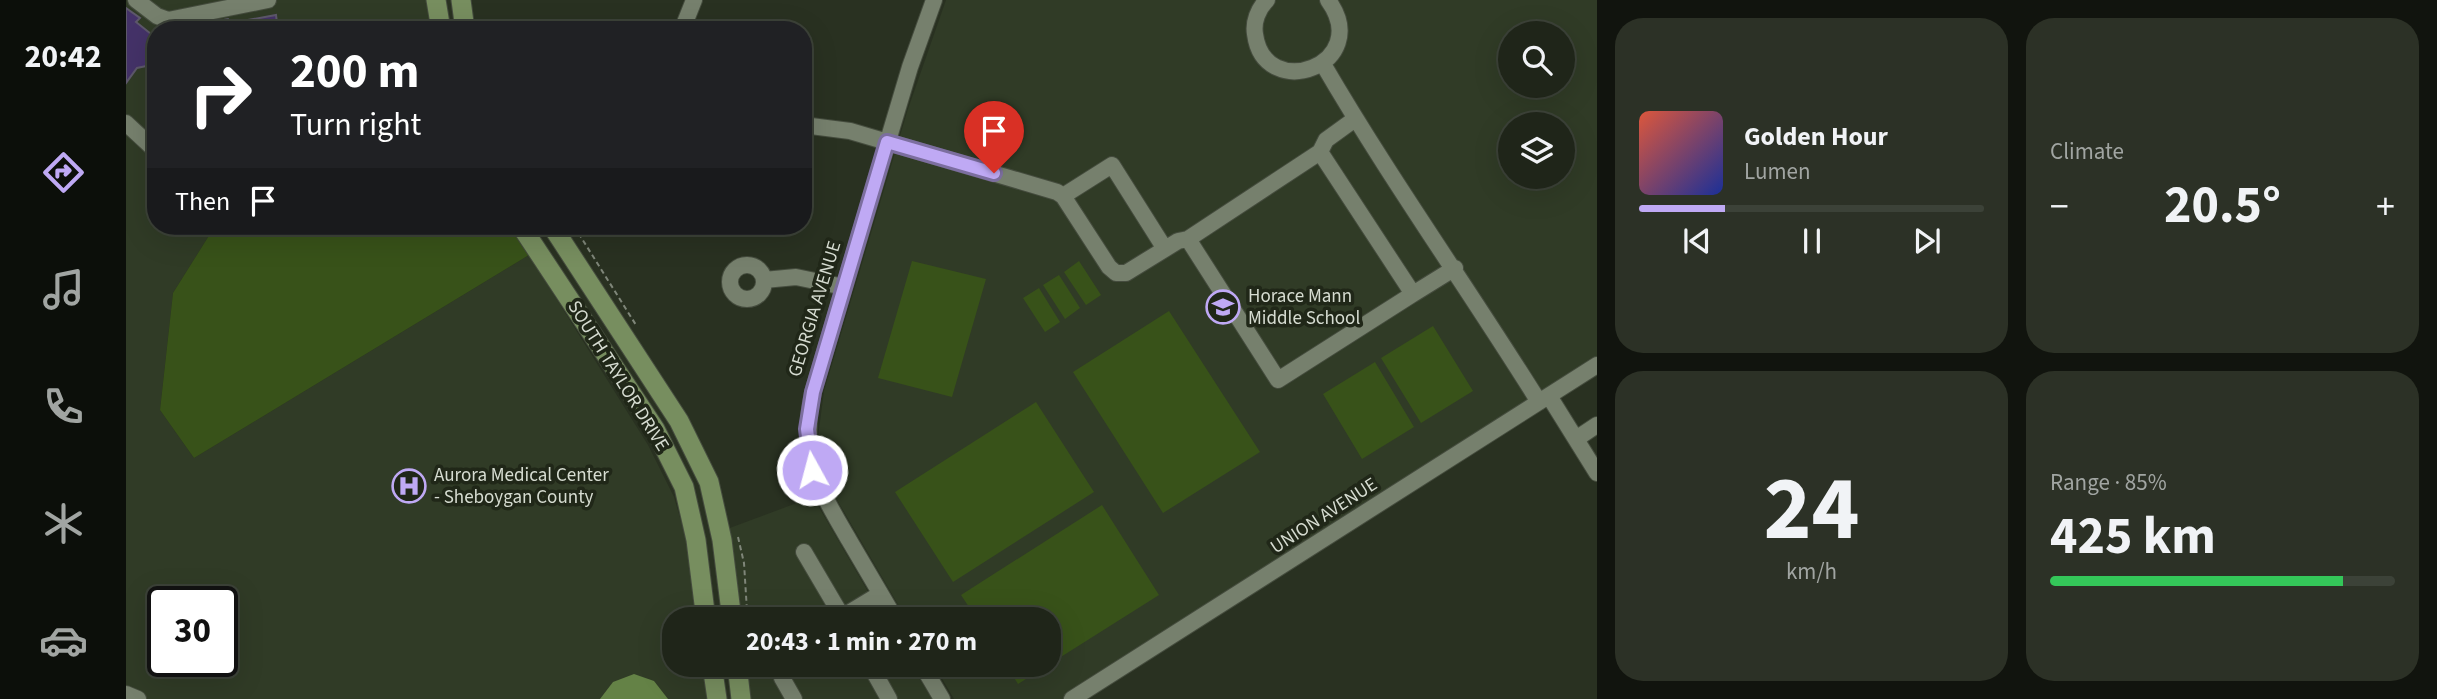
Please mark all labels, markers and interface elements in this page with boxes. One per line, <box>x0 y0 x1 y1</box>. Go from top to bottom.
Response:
map controls <box>1498 21 1575 189</box>
button: search <box>1498 21 1575 98</box>
text: 20:42 <box>24 34 102 80</box>
text: 200 m <box>290 37 419 107</box>
icon: right <box>175 49 266 140</box>
pin <box>964 101 1024 173</box>
text: Turn right <box>290 102 421 148</box>
icon: arrive <box>975 112 1013 150</box>
button: layers <box>1498 112 1575 189</box>
text: Golden Hour <box>1744 118 1888 155</box>
text: Climate <box>2050 135 2124 168</box>
icon: directions <box>39 148 88 197</box>
text: Lumen <box>1744 155 1811 188</box>
text: 20.5° <box>2164 169 2281 243</box>
text: − <box>2050 180 2069 234</box>
text: + <box>2376 180 2395 234</box>
icon: arrive <box>244 182 282 220</box>
text: Then <box>175 183 230 220</box>
icon: previous <box>1678 222 1716 260</box>
icon: pause <box>1793 222 1831 260</box>
icon: next <box>1908 222 1946 260</box>
street label: GEORGIA AVENUE <box>782 238 848 380</box>
icon: music <box>39 265 88 314</box>
place label: Horace Mann Middle School <box>1248 283 1360 332</box>
school or university icon: Horace Mann Middle School <box>1204 288 1242 326</box>
street label: SOUTH TAYLOR DRIVE <box>561 295 675 457</box>
icon: phone <box>39 382 88 431</box>
position arrow <box>775 433 849 507</box>
text: 24 <box>1763 445 1860 574</box>
place label: Aurora Medical Center - Sheboygan County <box>434 462 609 511</box>
text: Range · 85% <box>2050 466 2167 499</box>
hospital icon: Aurora Medical Center - Sheboygan County <box>390 467 428 505</box>
street label: UNION AVENUE <box>1265 471 1383 561</box>
icon: climate <box>39 499 88 548</box>
text: 425 km <box>2050 500 2216 574</box>
text: km/h <box>1786 555 1837 588</box>
speed limit sign: 30 <box>147 586 238 677</box>
icon: car <box>39 616 88 665</box>
text: 20:43 · 1 min · 270 m <box>746 623 977 660</box>

